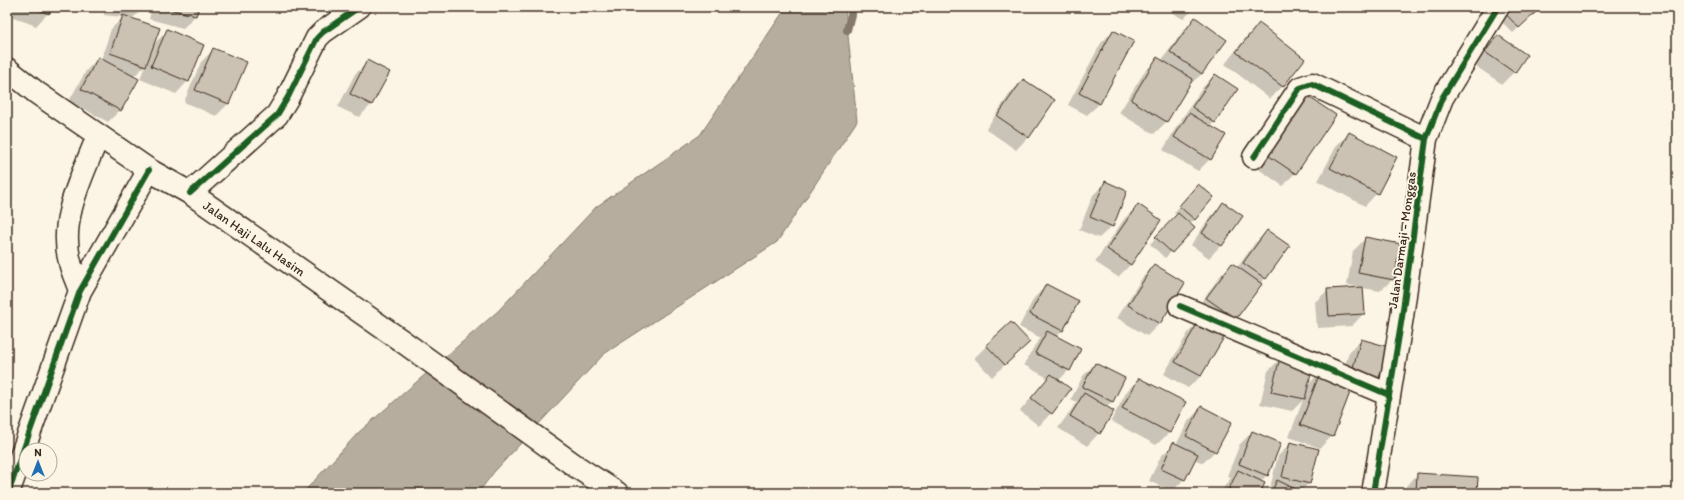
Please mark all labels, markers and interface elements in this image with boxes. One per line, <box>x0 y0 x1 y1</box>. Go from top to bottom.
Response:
street label: Jalan Darmaji - Monggas <box>1385 170 1419 309</box>
street label: Jalan Haji Lalu Hasim <box>201 197 308 279</box>
north arrow <box>18 442 58 482</box>
text: N <box>34 446 42 459</box>

